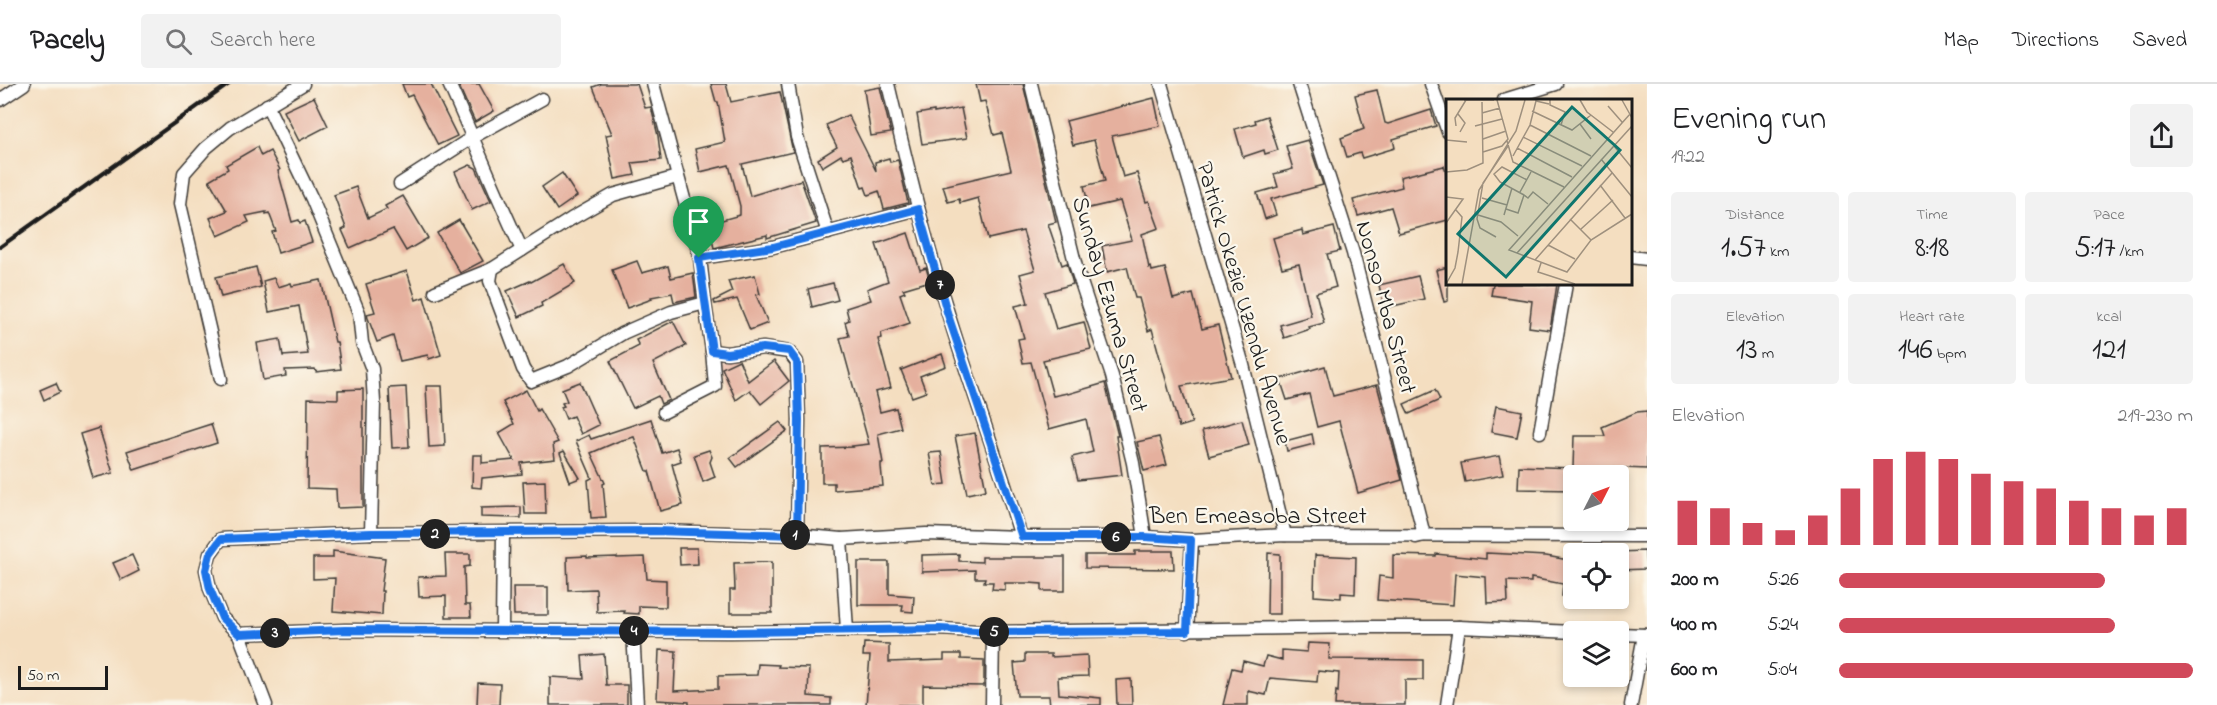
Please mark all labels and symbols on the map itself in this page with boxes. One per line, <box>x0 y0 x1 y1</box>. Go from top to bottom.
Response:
inset map <box>1446 99 1632 285</box>
street label: Patrick Okezie Uzendu Avenue <box>1185 158 1300 450</box>
street label: Sunday Ezuma Street <box>1060 193 1156 417</box>
pin <box>673 196 724 258</box>
street label: Nonso Mba Street <box>1345 217 1425 398</box>
pin: 7 <box>925 270 955 300</box>
north arrow <box>1563 465 1629 531</box>
street label: Ben Emeasoba Street <box>1148 500 1367 535</box>
pin: 2 <box>420 519 450 549</box>
pin: 1 <box>780 520 810 550</box>
pin: 6 <box>1101 522 1131 552</box>
pin: 4 <box>619 616 649 646</box>
pin: 5 <box>979 617 1009 647</box>
pin: 3 <box>260 618 290 648</box>
scale bar <box>18 663 108 690</box>

